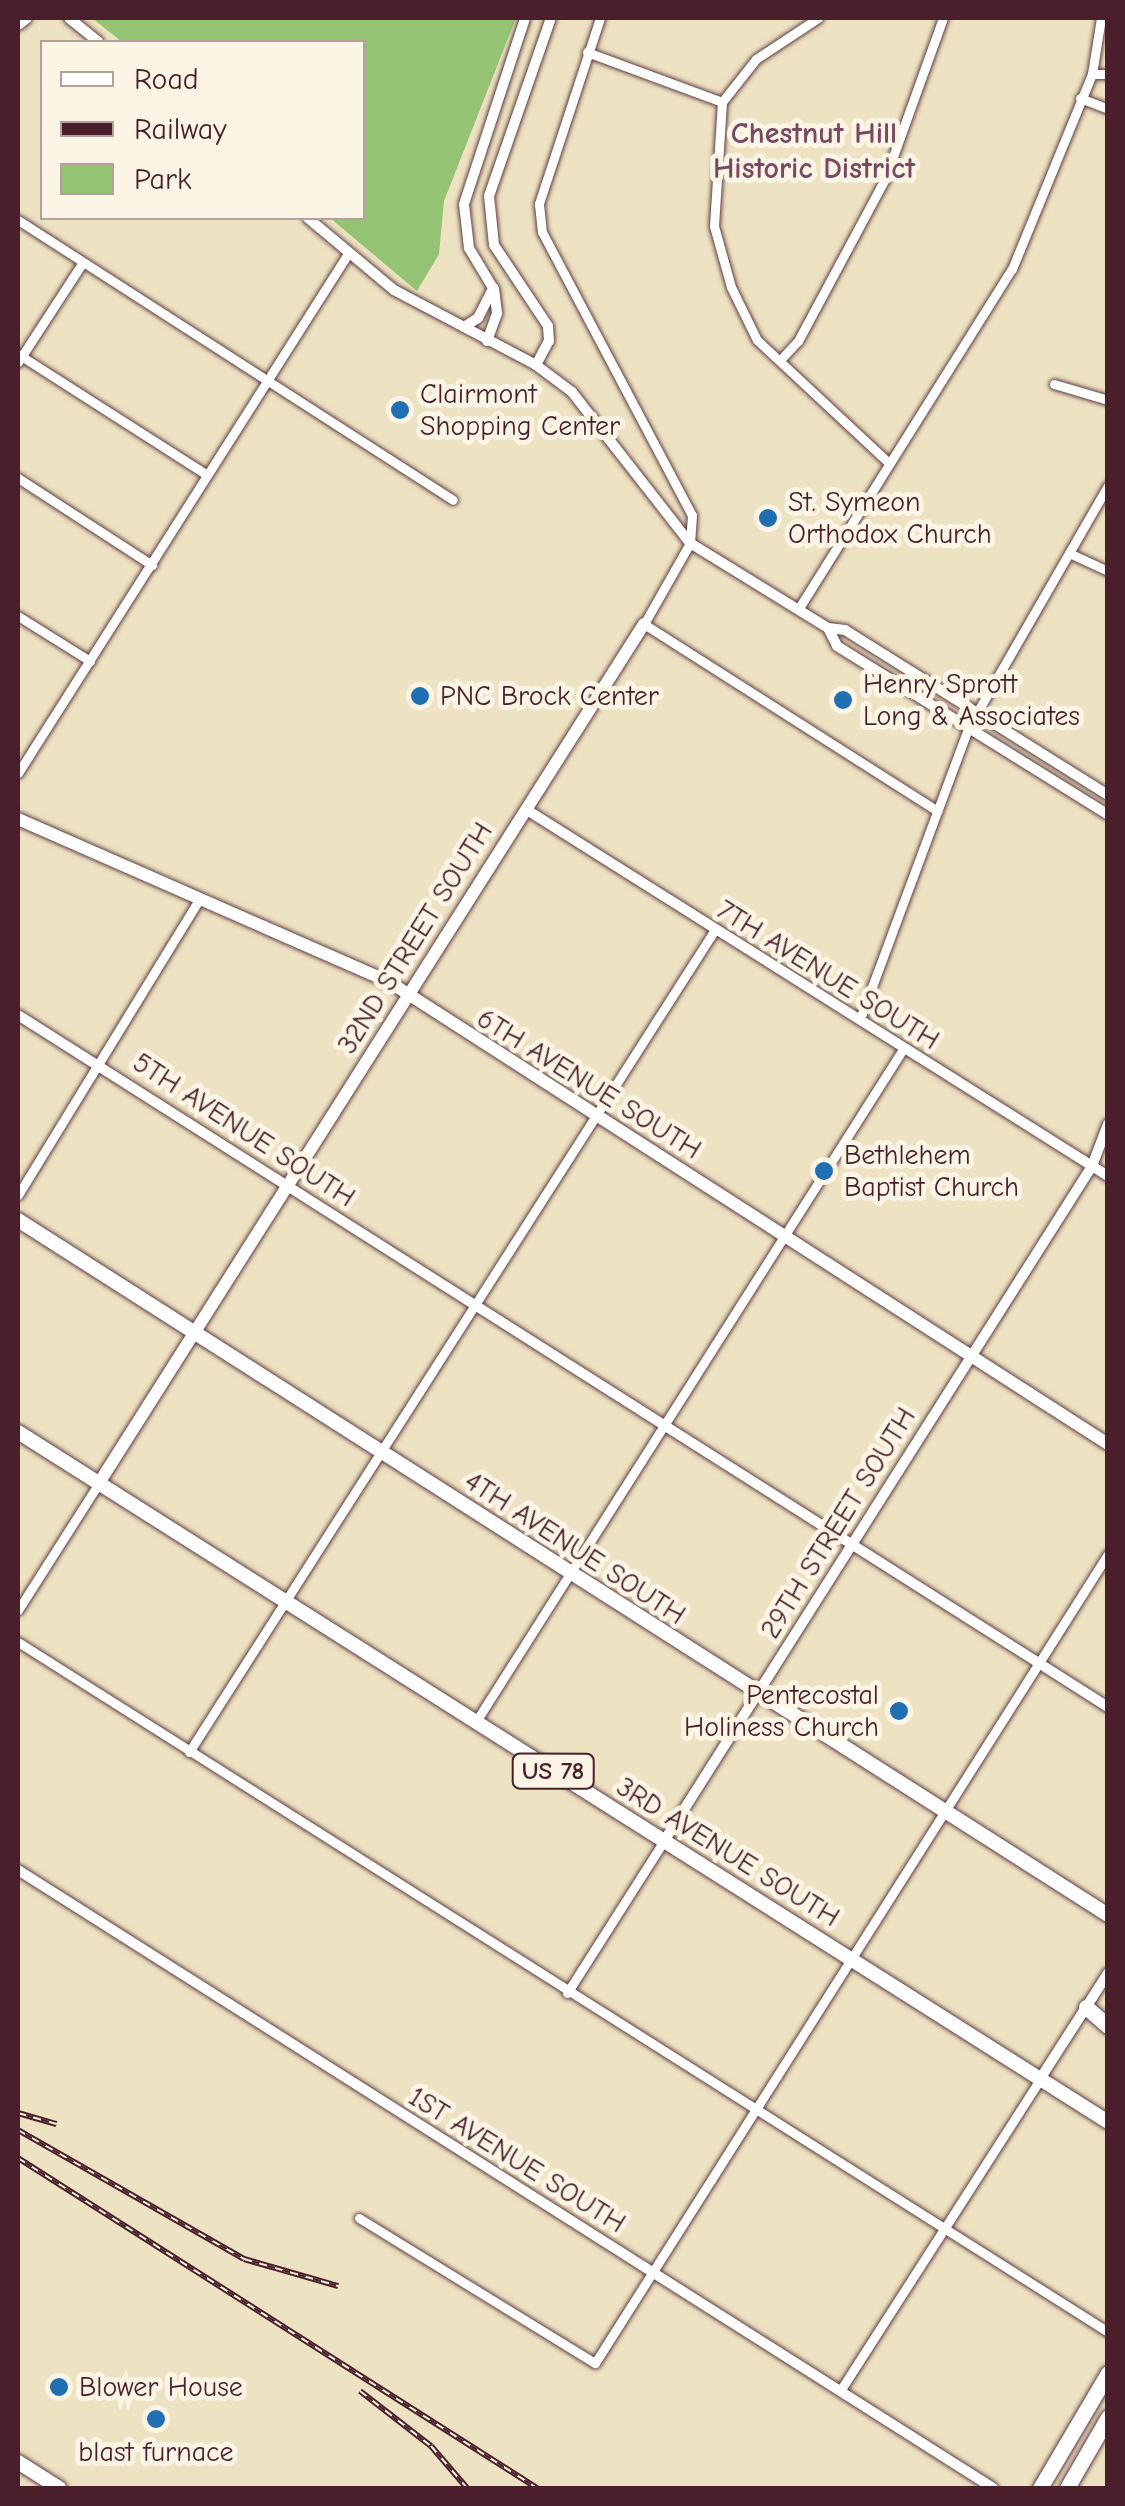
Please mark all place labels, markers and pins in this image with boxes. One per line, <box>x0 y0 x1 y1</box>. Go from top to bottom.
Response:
place label: Clairmont Shopping Center <box>420 377 620 443</box>
marker: Clairmont Shopping Center <box>389 399 411 421</box>
place label: St. Symeon Orthodox Church <box>788 485 992 551</box>
marker: St. Symeon Orthodox Church <box>757 507 779 529</box>
place label: Henry Sprott Long & Associates <box>863 667 1080 733</box>
place label: PNC Brock Center <box>440 679 659 713</box>
marker: PNC Brock Center <box>409 685 431 707</box>
marker: Henry Sprott Long & Associates <box>832 689 854 711</box>
place label: Bethlehem Baptist Church <box>844 1138 1019 1204</box>
marker: Bethlehem Baptist Church <box>813 1160 835 1182</box>
place label: Pentecostal Holiness Church <box>684 1678 879 1744</box>
marker: Pentecostal Holiness Church <box>888 1700 910 1722</box>
place label: Blower House <box>79 2370 243 2404</box>
marker: Blower House <box>48 2376 70 2398</box>
marker: blast furnace <box>145 2408 167 2430</box>
place label: blast furnace <box>78 2435 234 2469</box>

